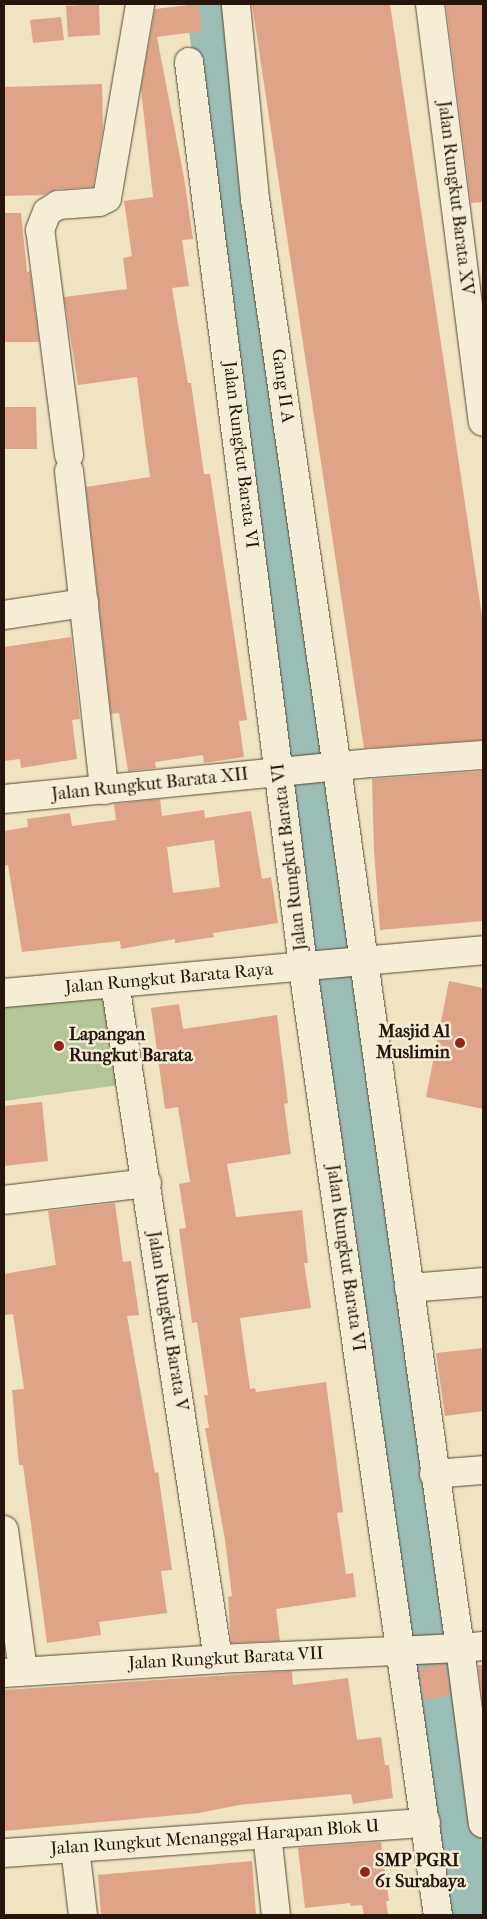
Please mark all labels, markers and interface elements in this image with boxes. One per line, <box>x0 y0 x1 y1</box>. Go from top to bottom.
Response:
street label: Jalan Rungkut Barata XV <box>432 100 478 296</box>
street label: Gang II A <box>266 348 298 424</box>
street label: Jalan Rungkut Barata VI <box>218 360 262 550</box>
street label: Jalan Rungkut Barata VI <box>268 762 312 952</box>
street label: Jalan Rungkut Barata XII <box>51 764 249 806</box>
street label: Jalan Rungkut Barata Raya <box>64 959 274 999</box>
place label: Masjid Al Muslimin <box>376 1022 450 1064</box>
place label: Lapangan Rungkut Barata <box>69 1025 192 1068</box>
marker: Masjid Al Muslimin <box>454 1037 466 1049</box>
marker: Lapangan Rungkut Barata <box>53 1040 65 1052</box>
street label: Jalan Rungkut Barata VI <box>321 1163 369 1353</box>
street label: Jalan Rungkut Barata V <box>142 1230 192 1412</box>
street label: Jalan Rungkut Barata VII <box>128 1643 324 1675</box>
street label: Jalan Rungkut Menanggal Harapan Blok U <box>50 1816 380 1860</box>
place label: SMP PGRI 61 Surabaya <box>375 1851 465 1894</box>
marker: SMP PGRI 61 Surabaya <box>359 1866 371 1878</box>

